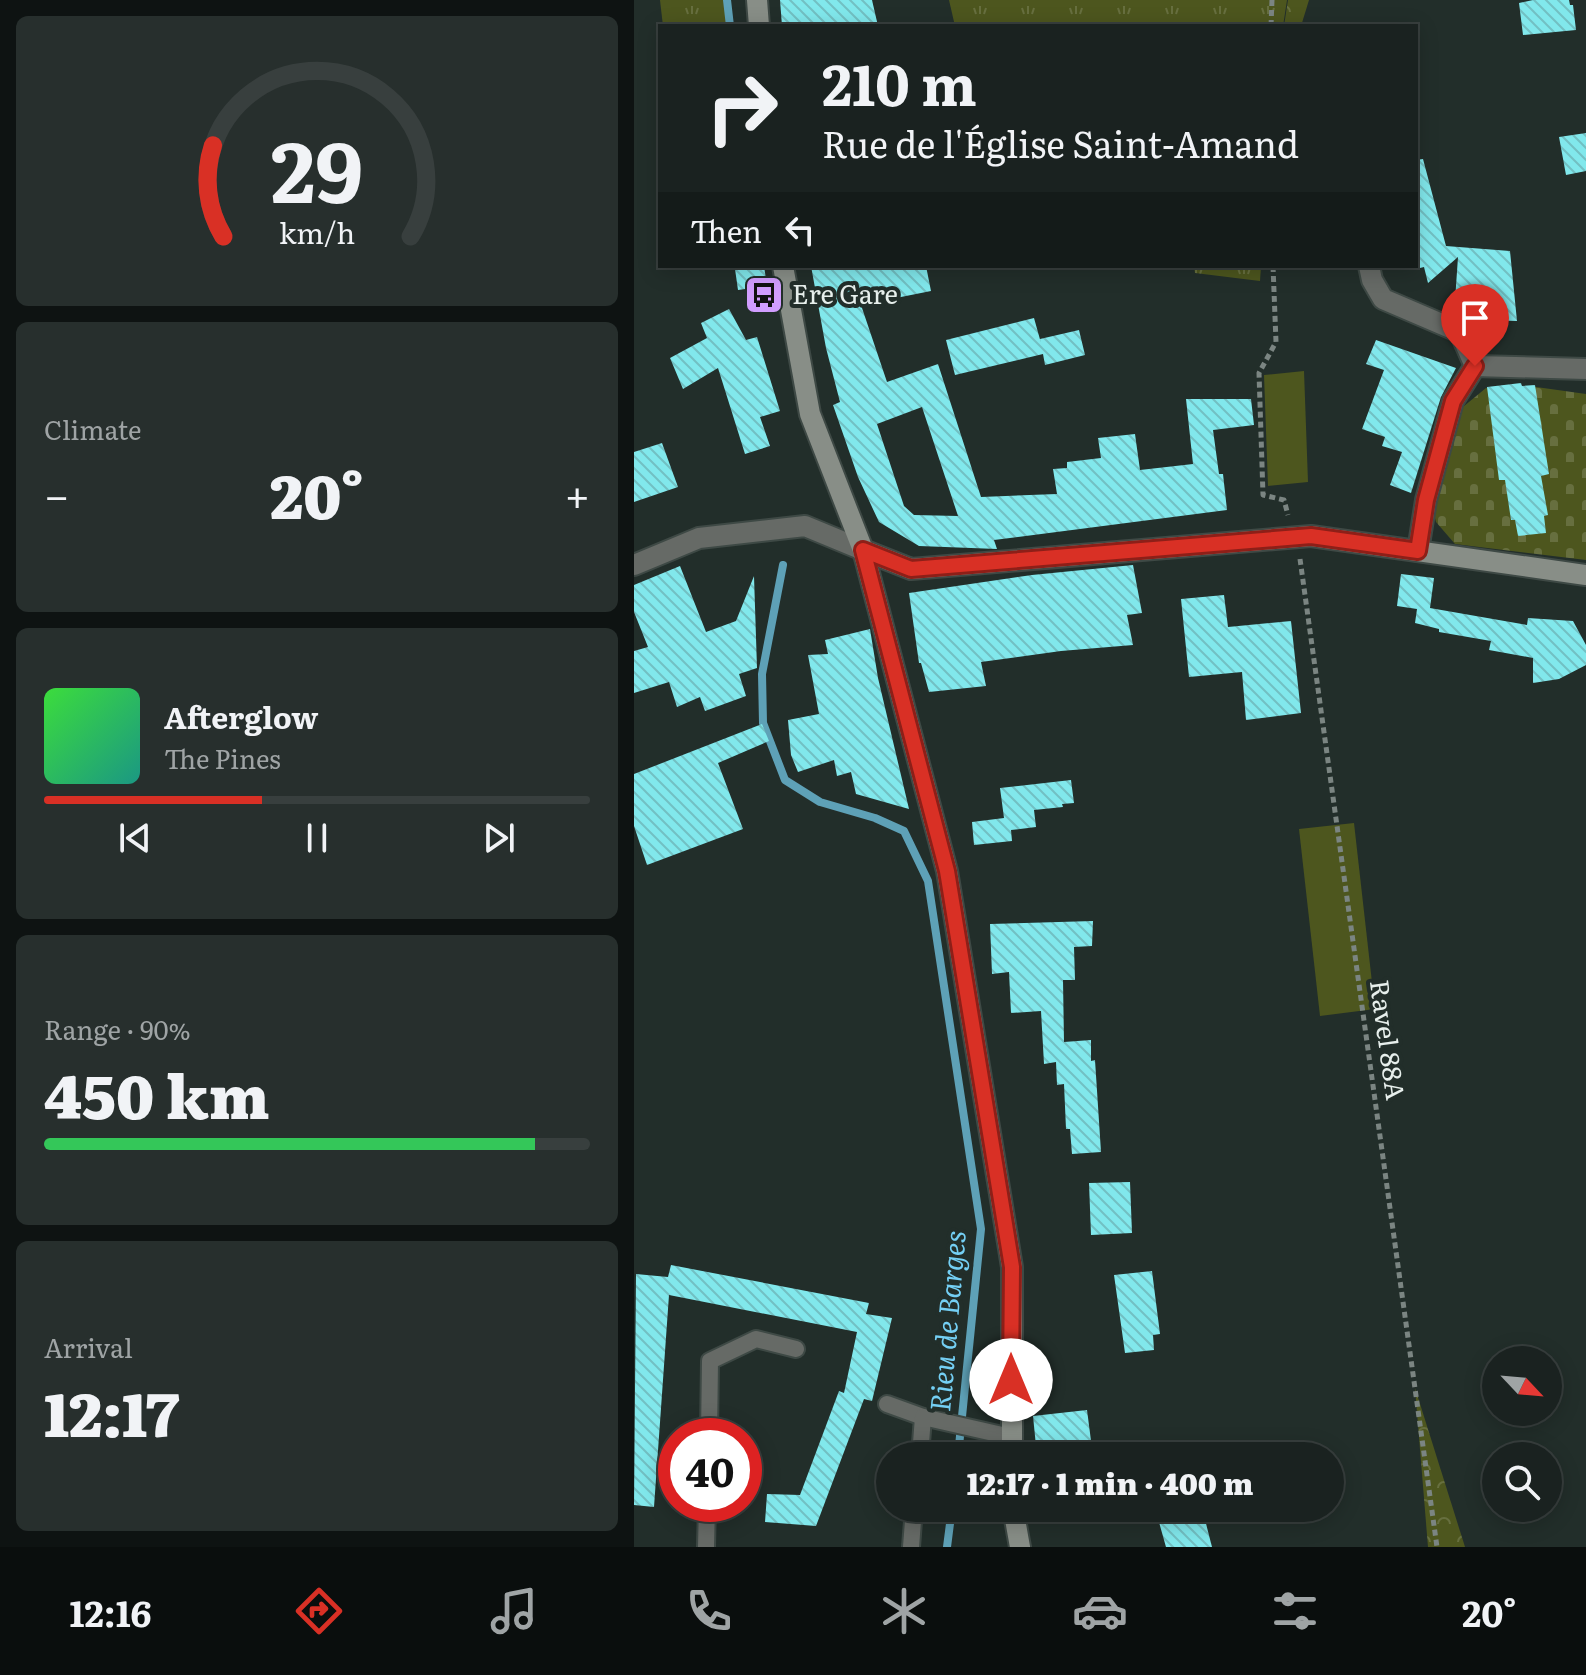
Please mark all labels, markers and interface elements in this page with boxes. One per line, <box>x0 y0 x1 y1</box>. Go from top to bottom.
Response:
text: 210 m <box>822 40 977 123</box>
icon: right <box>690 56 794 160</box>
text: 29 <box>271 105 363 229</box>
text: Rue de l'Église Saint-Amand <box>822 116 1299 169</box>
text: Then <box>690 208 762 252</box>
icon: left <box>778 208 822 252</box>
text: km/h <box>279 210 355 253</box>
place label: Ere Gare <box>792 273 898 312</box>
bus stop icon: Ere Gare <box>743 274 785 316</box>
pin <box>1441 284 1509 366</box>
icon: arrive <box>1453 296 1497 340</box>
text: Climate <box>44 409 142 448</box>
text: 20° <box>270 448 364 537</box>
text: − <box>44 460 70 526</box>
text: + <box>564 460 590 526</box>
text: Afterglow <box>164 694 318 738</box>
text: The Pines <box>164 738 281 777</box>
icon: previous <box>113 816 157 860</box>
icon: pause <box>295 816 339 860</box>
icon: next <box>477 816 521 860</box>
street label: Ravel 88A <box>1362 977 1417 1102</box>
text: Range · 90% <box>44 1009 191 1048</box>
text: 450 km <box>44 1048 269 1137</box>
water label: Rieu de Barges <box>917 1228 975 1413</box>
text: Arrival <box>44 1327 133 1366</box>
position arrow <box>969 1338 1053 1422</box>
north arrow <box>1482 1346 1562 1426</box>
map controls <box>1482 1346 1562 1522</box>
text: 12:17 <box>44 1366 179 1455</box>
speed limit sign: 40 <box>658 1418 762 1522</box>
button: search <box>1482 1442 1562 1522</box>
text: 12:17 · 1 min · 400 m <box>967 1460 1253 1504</box>
icon: directions <box>291 1583 347 1639</box>
icon: music <box>486 1583 542 1639</box>
icon: phone <box>681 1583 737 1639</box>
icon: climate <box>876 1583 932 1639</box>
icon: car <box>1072 1583 1128 1639</box>
icon: filters <box>1267 1583 1323 1639</box>
text: 12:16 <box>70 1585 152 1638</box>
text: 20° <box>1462 1585 1516 1638</box>

